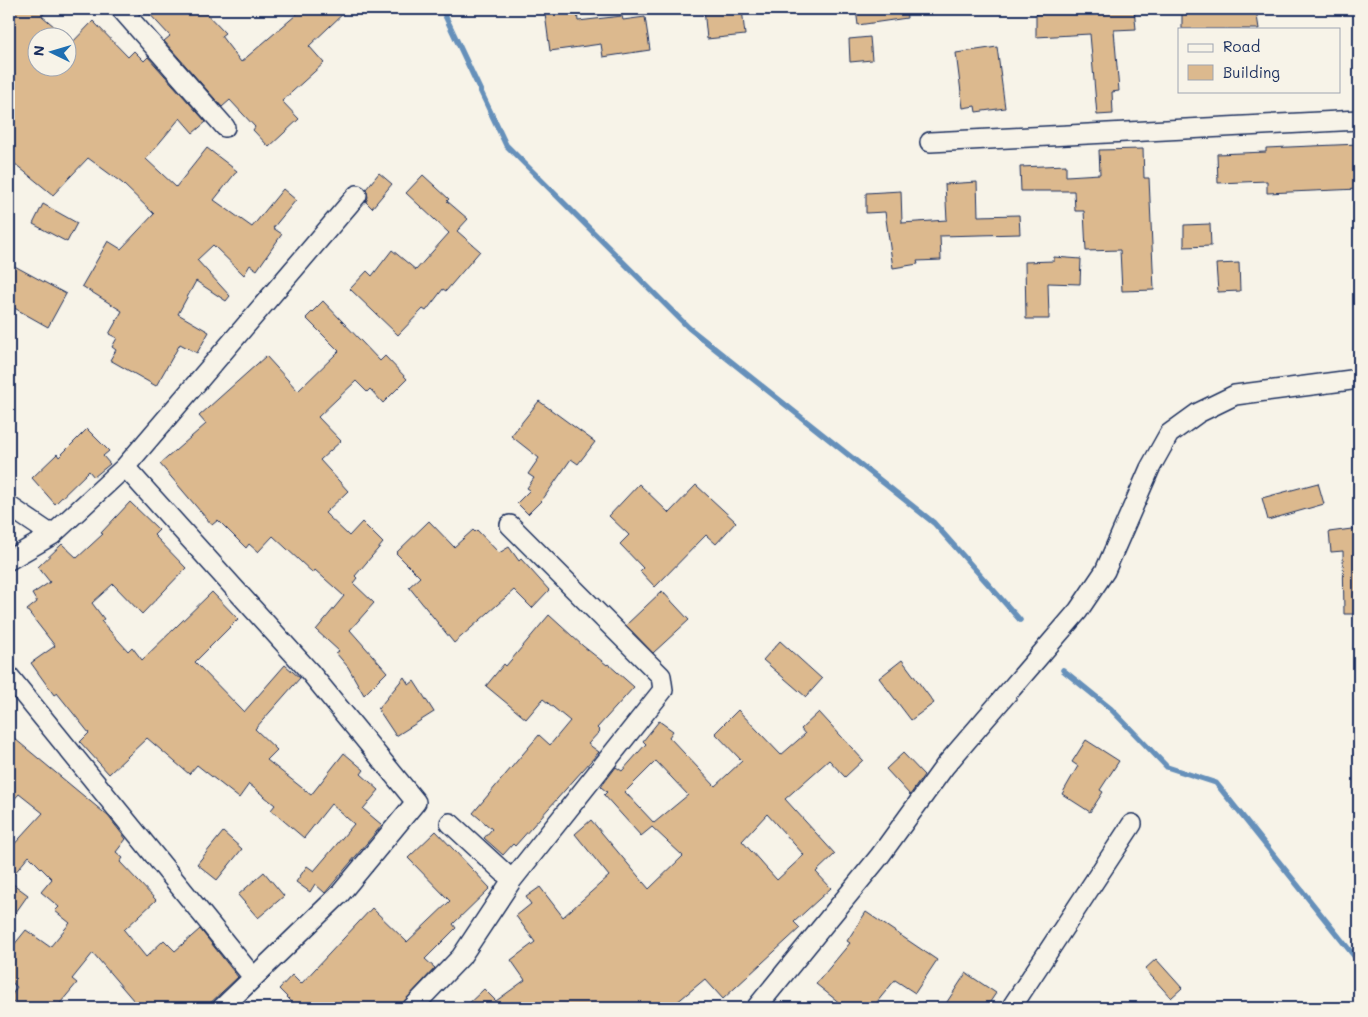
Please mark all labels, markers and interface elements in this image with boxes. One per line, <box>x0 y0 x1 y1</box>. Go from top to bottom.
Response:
north arrow <box>28 28 78 78</box>
legend <box>1178 28 1340 92</box>
text: Road <box>1223 36 1260 56</box>
text: N <box>29 45 48 57</box>
text: Building <box>1223 62 1280 82</box>

